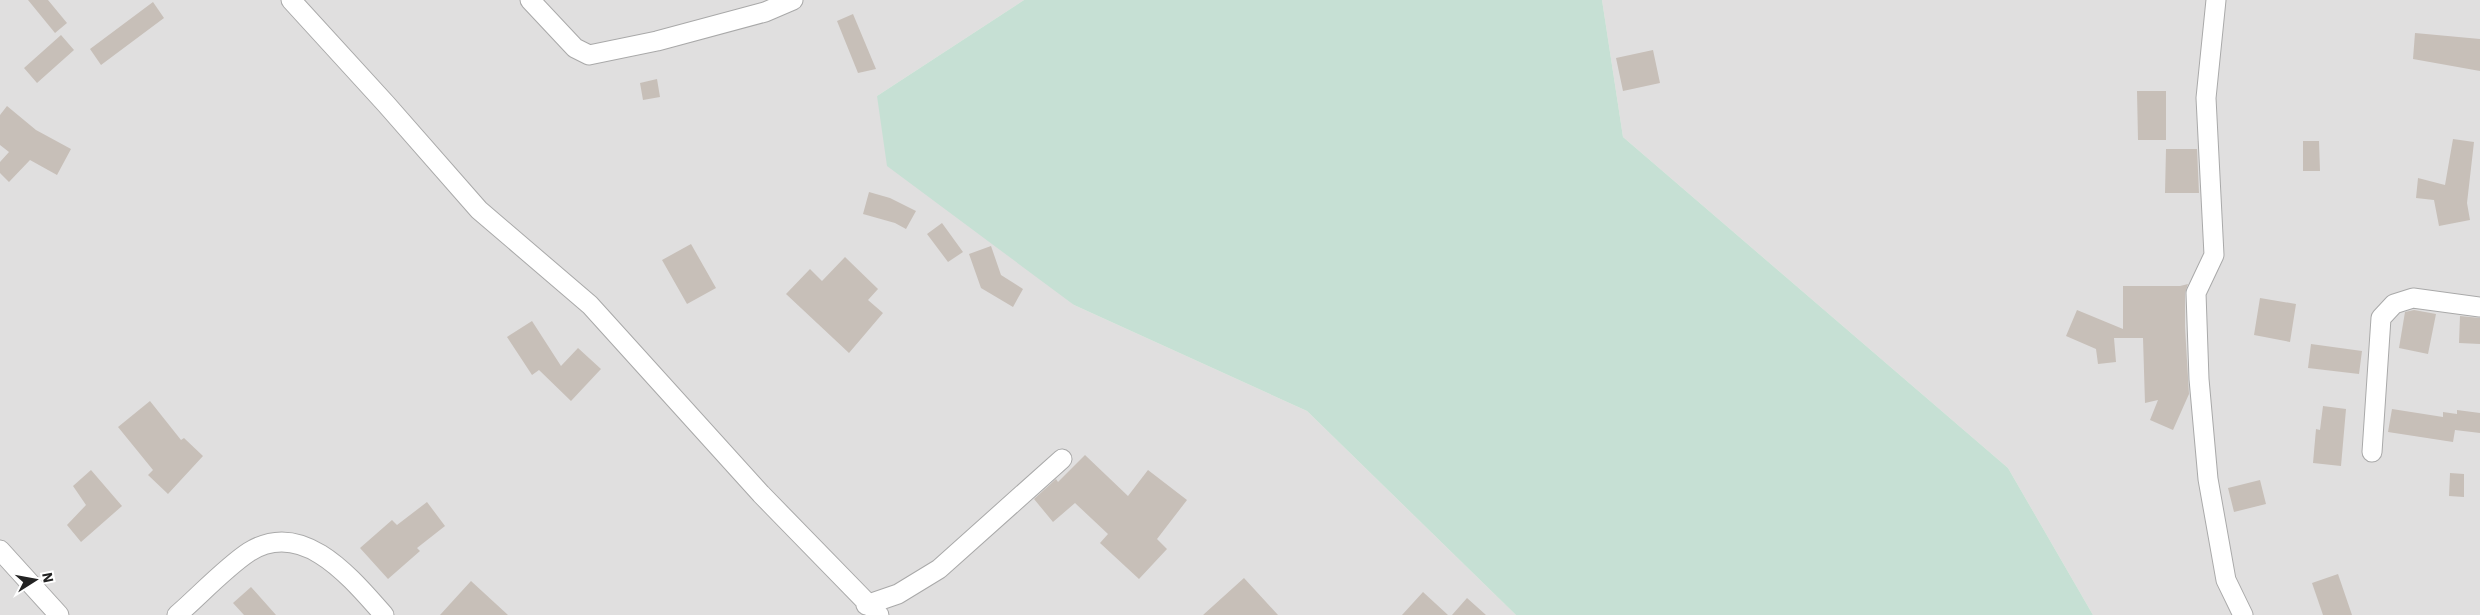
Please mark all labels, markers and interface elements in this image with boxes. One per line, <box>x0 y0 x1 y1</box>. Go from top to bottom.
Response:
north arrow <box>10 555 60 605</box>
text: N <box>38 571 58 584</box>

